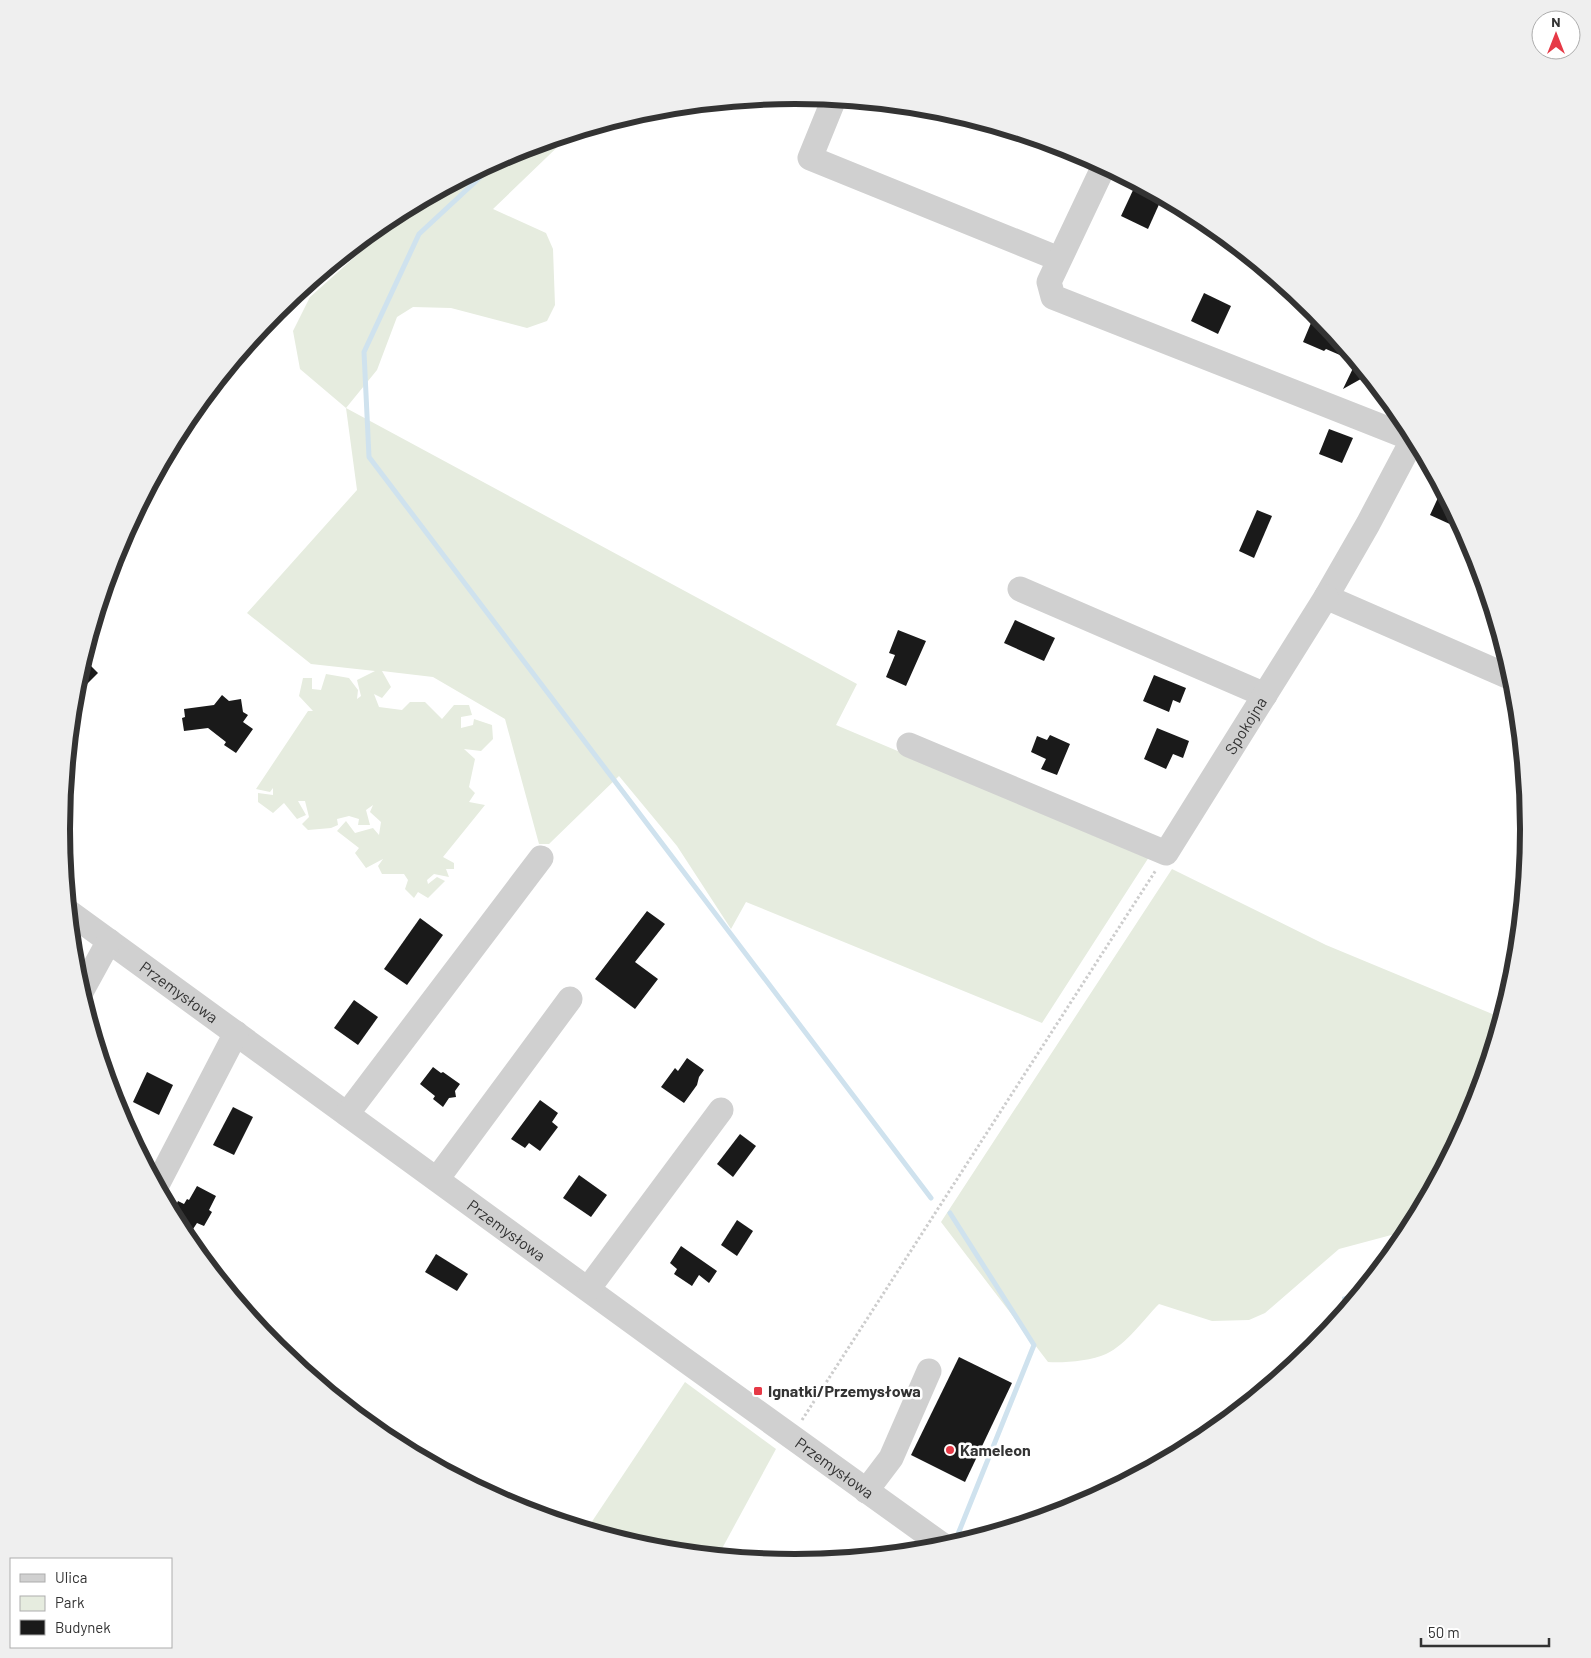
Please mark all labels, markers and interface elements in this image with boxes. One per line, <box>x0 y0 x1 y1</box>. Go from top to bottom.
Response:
north arrow <box>1531 10 1581 60</box>
text: N <box>1551 13 1561 30</box>
street label: Spokojna <box>1220 693 1270 758</box>
street label: Przemysłowa <box>136 957 222 1026</box>
street label: Przemysłowa <box>464 1195 550 1265</box>
place label: Ignatki/Przemysłowa <box>768 1381 921 1400</box>
marker: Ignatki/Przemysłowa <box>752 1385 764 1397</box>
street label: Przemysłowa <box>792 1433 878 1502</box>
place label: Kameleon <box>960 1440 1031 1459</box>
marker: Kameleon <box>944 1444 956 1456</box>
legend <box>10 1558 172 1648</box>
text: Ulica <box>55 1568 87 1586</box>
text: Park <box>55 1593 85 1611</box>
scale bar <box>1421 1616 1548 1648</box>
text: Budynek <box>55 1618 111 1636</box>
text: 50 m <box>1428 1623 1460 1641</box>

